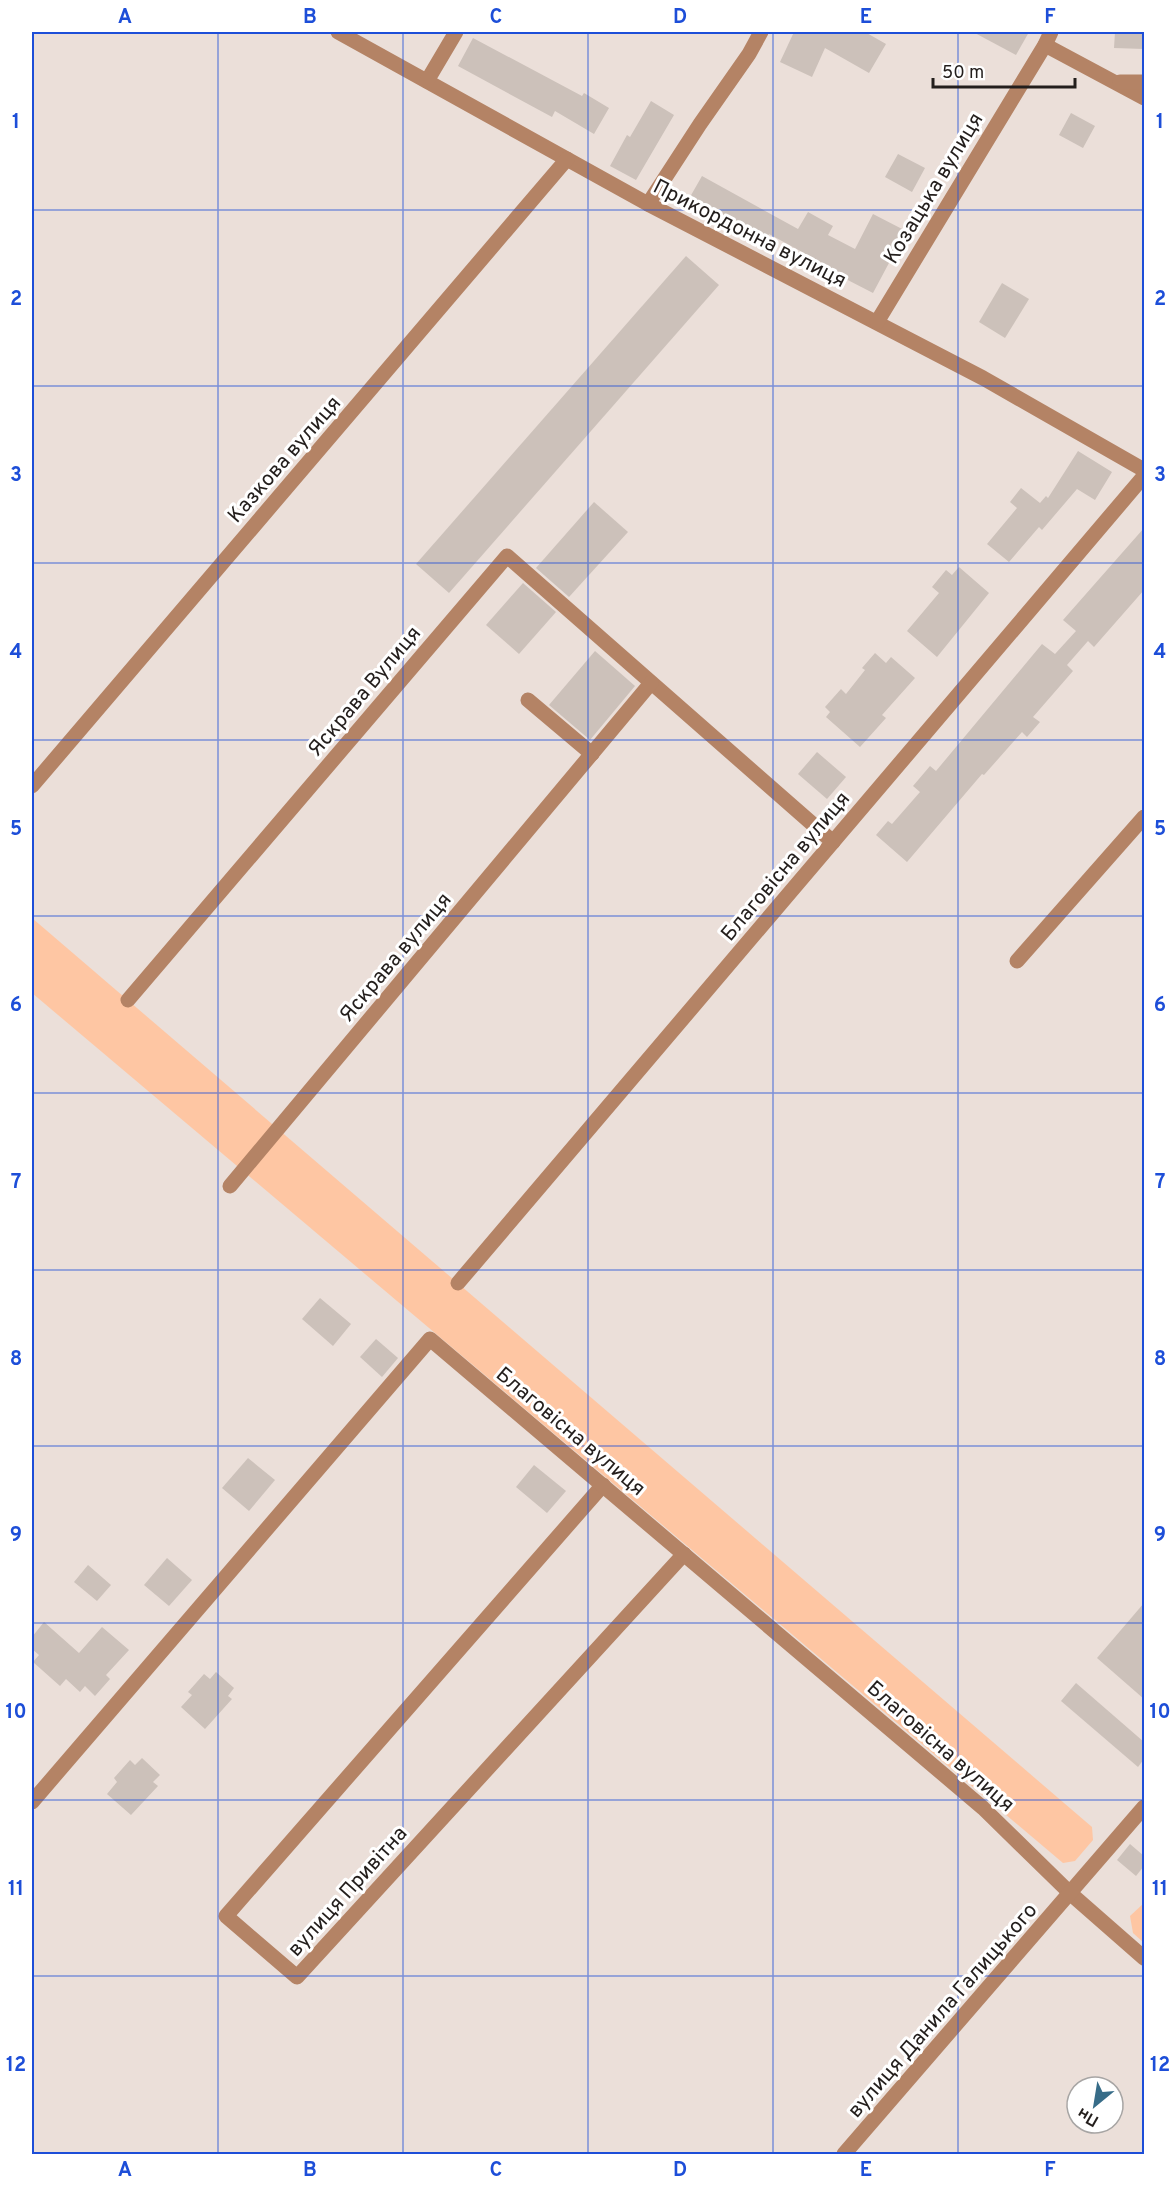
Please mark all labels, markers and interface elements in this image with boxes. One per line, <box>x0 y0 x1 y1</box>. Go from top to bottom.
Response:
text: A <box>118 5 132 31</box>
text: B <box>303 5 317 31</box>
text: C <box>490 5 502 31</box>
text: D <box>673 5 687 31</box>
text: E <box>860 5 872 31</box>
text: F <box>1044 5 1056 31</box>
scale bar <box>933 51 1076 89</box>
text: 50 m <box>942 62 984 85</box>
street label: Козацька вулиця <box>878 108 990 269</box>
text: 1 <box>12 110 20 136</box>
text: 1 <box>1156 110 1164 136</box>
street label: Прикордонна вулиця <box>648 174 851 295</box>
text: 2 <box>10 287 22 313</box>
text: 2 <box>1154 287 1166 313</box>
street label: Казкова вулиця <box>222 391 348 529</box>
text: 3 <box>10 463 22 489</box>
text: 3 <box>1154 463 1166 489</box>
street label: Яскрава Вулиця <box>303 621 428 763</box>
text: 4 <box>10 640 22 666</box>
text: 4 <box>1154 640 1166 666</box>
street label: Благовісна вулиця <box>716 787 857 947</box>
text: 5 <box>10 817 22 843</box>
text: 5 <box>1154 817 1166 843</box>
street label: Яскрава вулиця <box>334 888 458 1028</box>
text: 6 <box>10 993 22 1019</box>
text: 6 <box>1154 993 1166 1019</box>
text: 7 <box>11 1170 21 1196</box>
text: 7 <box>1155 1170 1165 1196</box>
text: 8 <box>10 1347 22 1373</box>
text: 8 <box>1154 1347 1166 1373</box>
street label: Благовісна вулиця <box>490 1362 650 1503</box>
text: 9 <box>10 1523 22 1549</box>
text: 9 <box>1154 1523 1166 1549</box>
street label: Благовісна вулиця <box>860 1676 1020 1819</box>
text: 10 <box>5 1700 27 1726</box>
text: 10 <box>1149 1700 1171 1726</box>
street label: вулиця Привітна <box>282 1821 414 1963</box>
text: 11 <box>8 1877 24 1903</box>
text: 11 <box>1152 1877 1168 1903</box>
street label: вулиця Данила Галицького <box>842 1898 1044 2124</box>
text: 12 <box>6 2053 26 2079</box>
text: 12 <box>1150 2053 1170 2079</box>
north arrow <box>1065 2075 1125 2135</box>
text: Пн <box>1074 2102 1103 2130</box>
text: A <box>118 2158 132 2184</box>
text: B <box>303 2158 317 2184</box>
text: C <box>490 2158 502 2184</box>
text: D <box>673 2158 687 2184</box>
text: E <box>860 2158 872 2184</box>
text: F <box>1044 2158 1056 2184</box>

